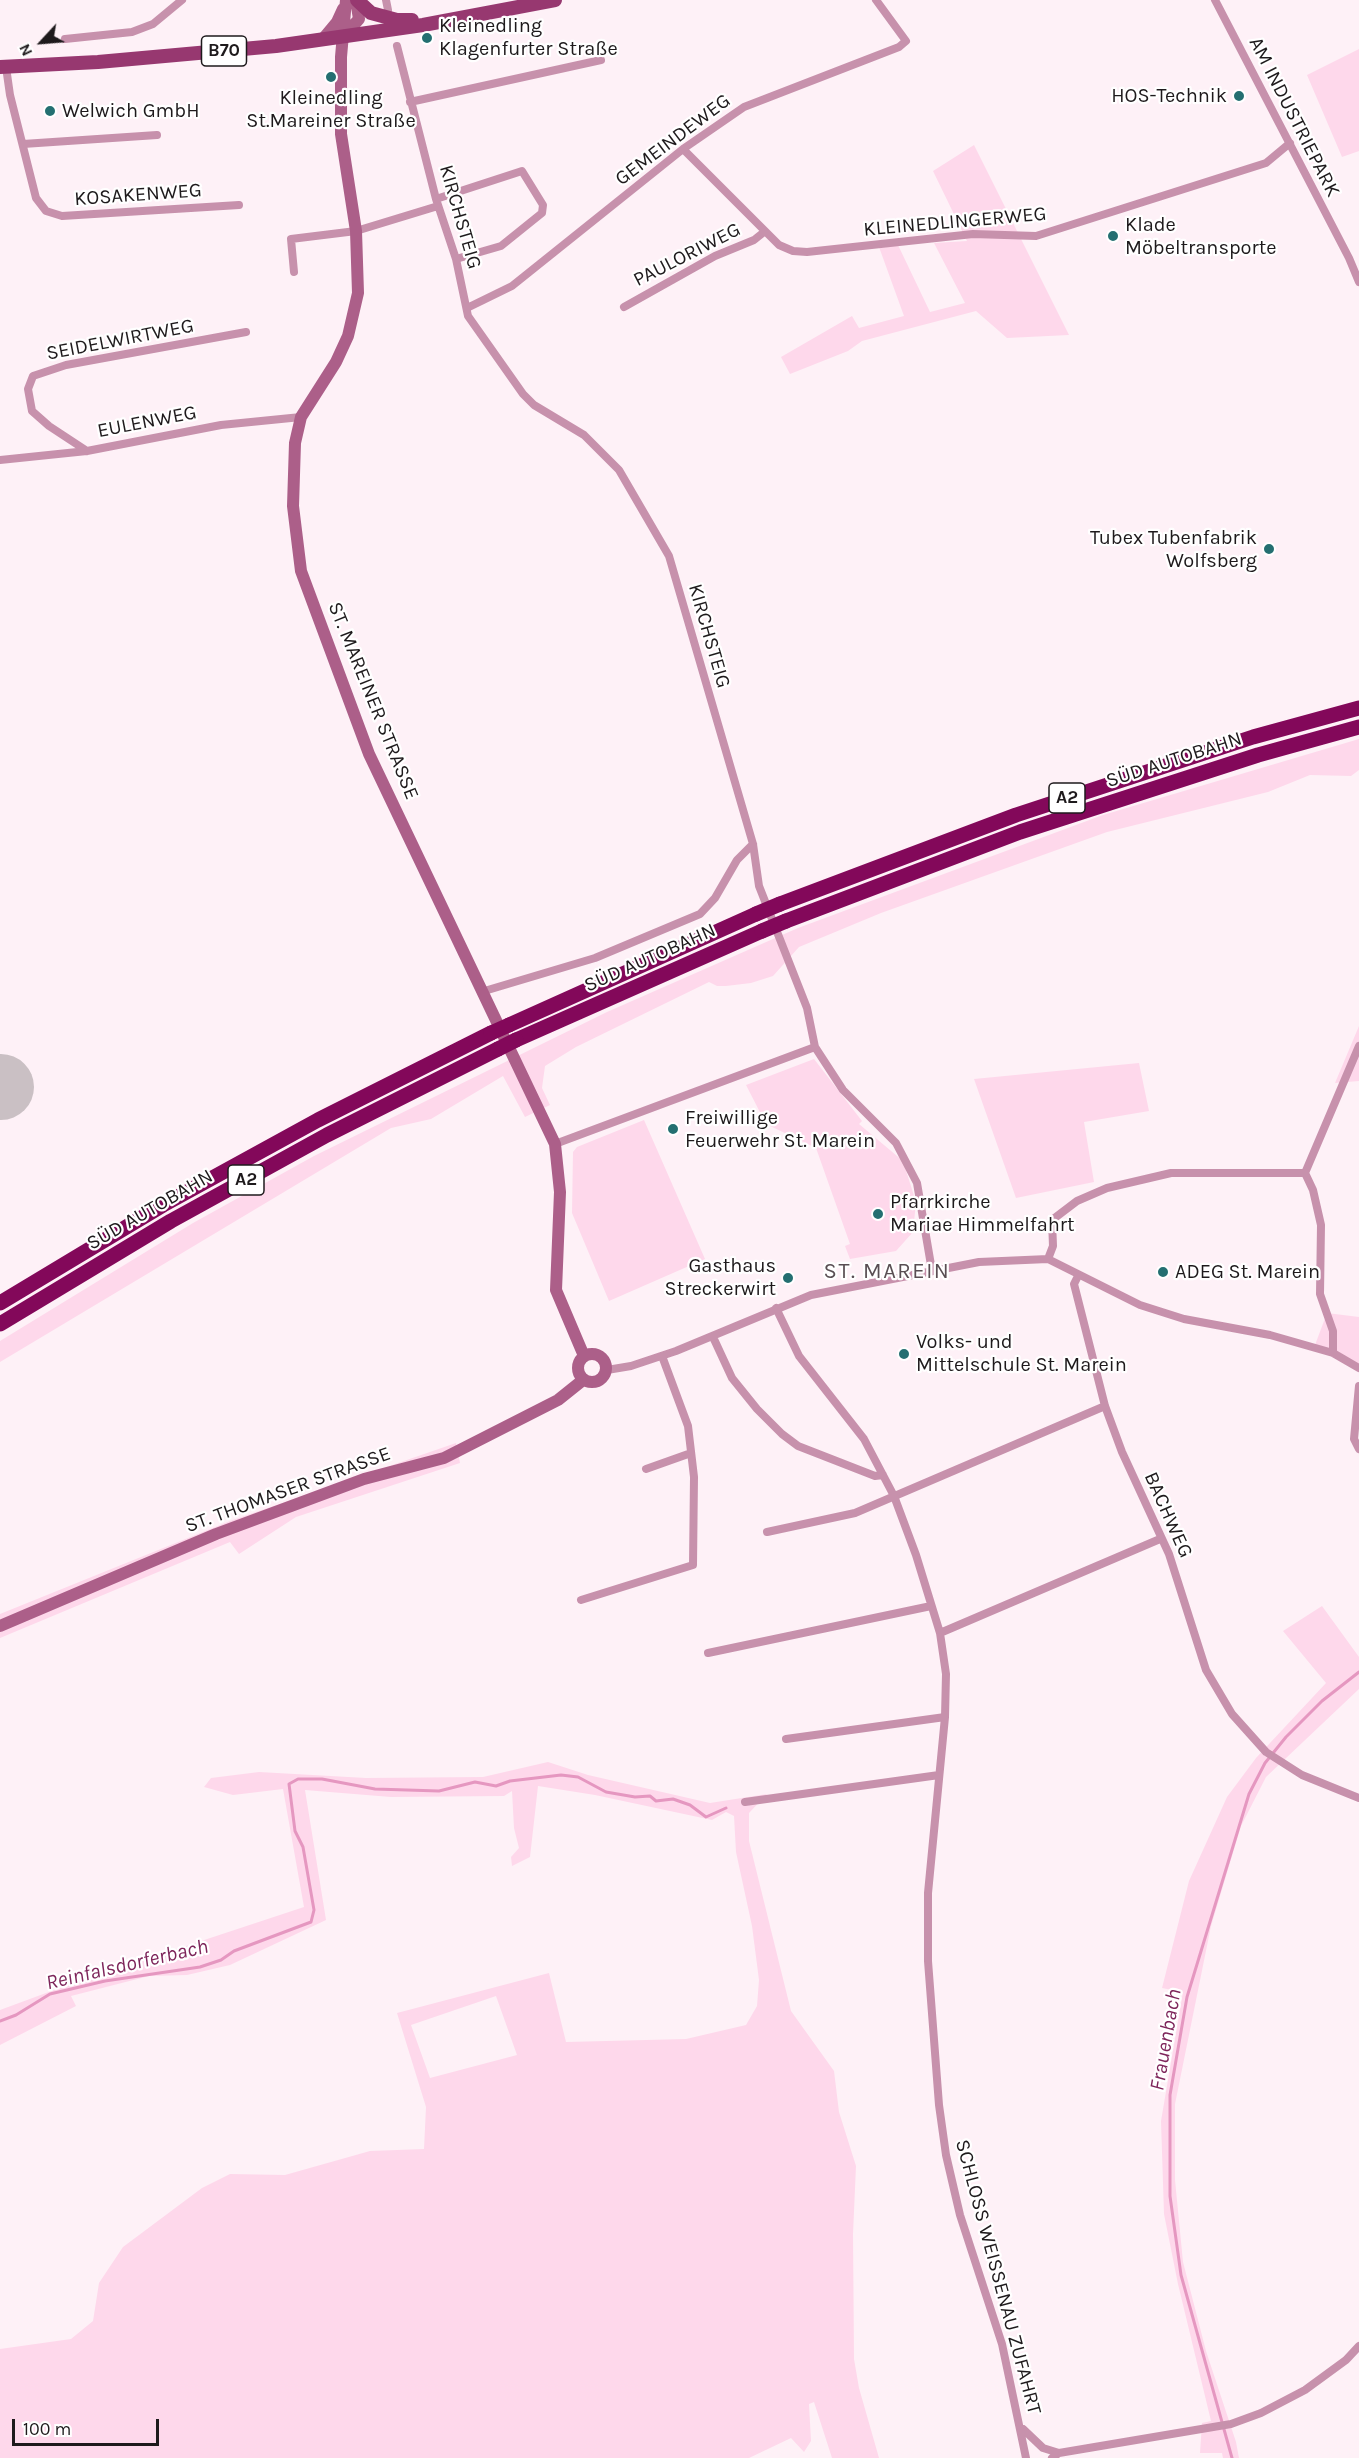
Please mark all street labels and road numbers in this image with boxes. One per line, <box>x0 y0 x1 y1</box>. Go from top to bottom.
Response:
street label: AM INDUSTRIEPARK <box>1243 33 1345 201</box>
road number: B70 <box>202 36 246 66</box>
street label: GEMEINDEWEG <box>611 89 735 191</box>
street label: KIRCHSTEIG <box>434 162 486 272</box>
street label: KOSAKENWEG <box>73 179 203 211</box>
street label: KLEINEDLINGERWEG <box>863 202 1047 242</box>
street label: PAULORIWEG <box>629 218 745 292</box>
street label: SEIDELWIRTWEG <box>44 314 196 366</box>
street label: EULENWEG <box>95 401 199 443</box>
street label: KIRCHSTEIG <box>683 581 735 691</box>
street label: ST. MAREINER STRASSE <box>322 599 424 803</box>
street label: SÜD AUTOBAHN <box>1103 727 1245 793</box>
road number: A2 <box>1049 783 1085 813</box>
street label: SÜD AUTOBAHN <box>580 918 720 998</box>
street label: SÜD AUTOBAHN <box>83 1164 217 1256</box>
road number: A2 <box>228 1165 264 1195</box>
street label: ST. THOMASER STRASSE <box>182 1442 394 1538</box>
street label: BACHWEG <box>1138 1468 1198 1562</box>
street label: SCHLOSS WEISSENAU ZUFAHRT <box>950 2137 1046 2417</box>

